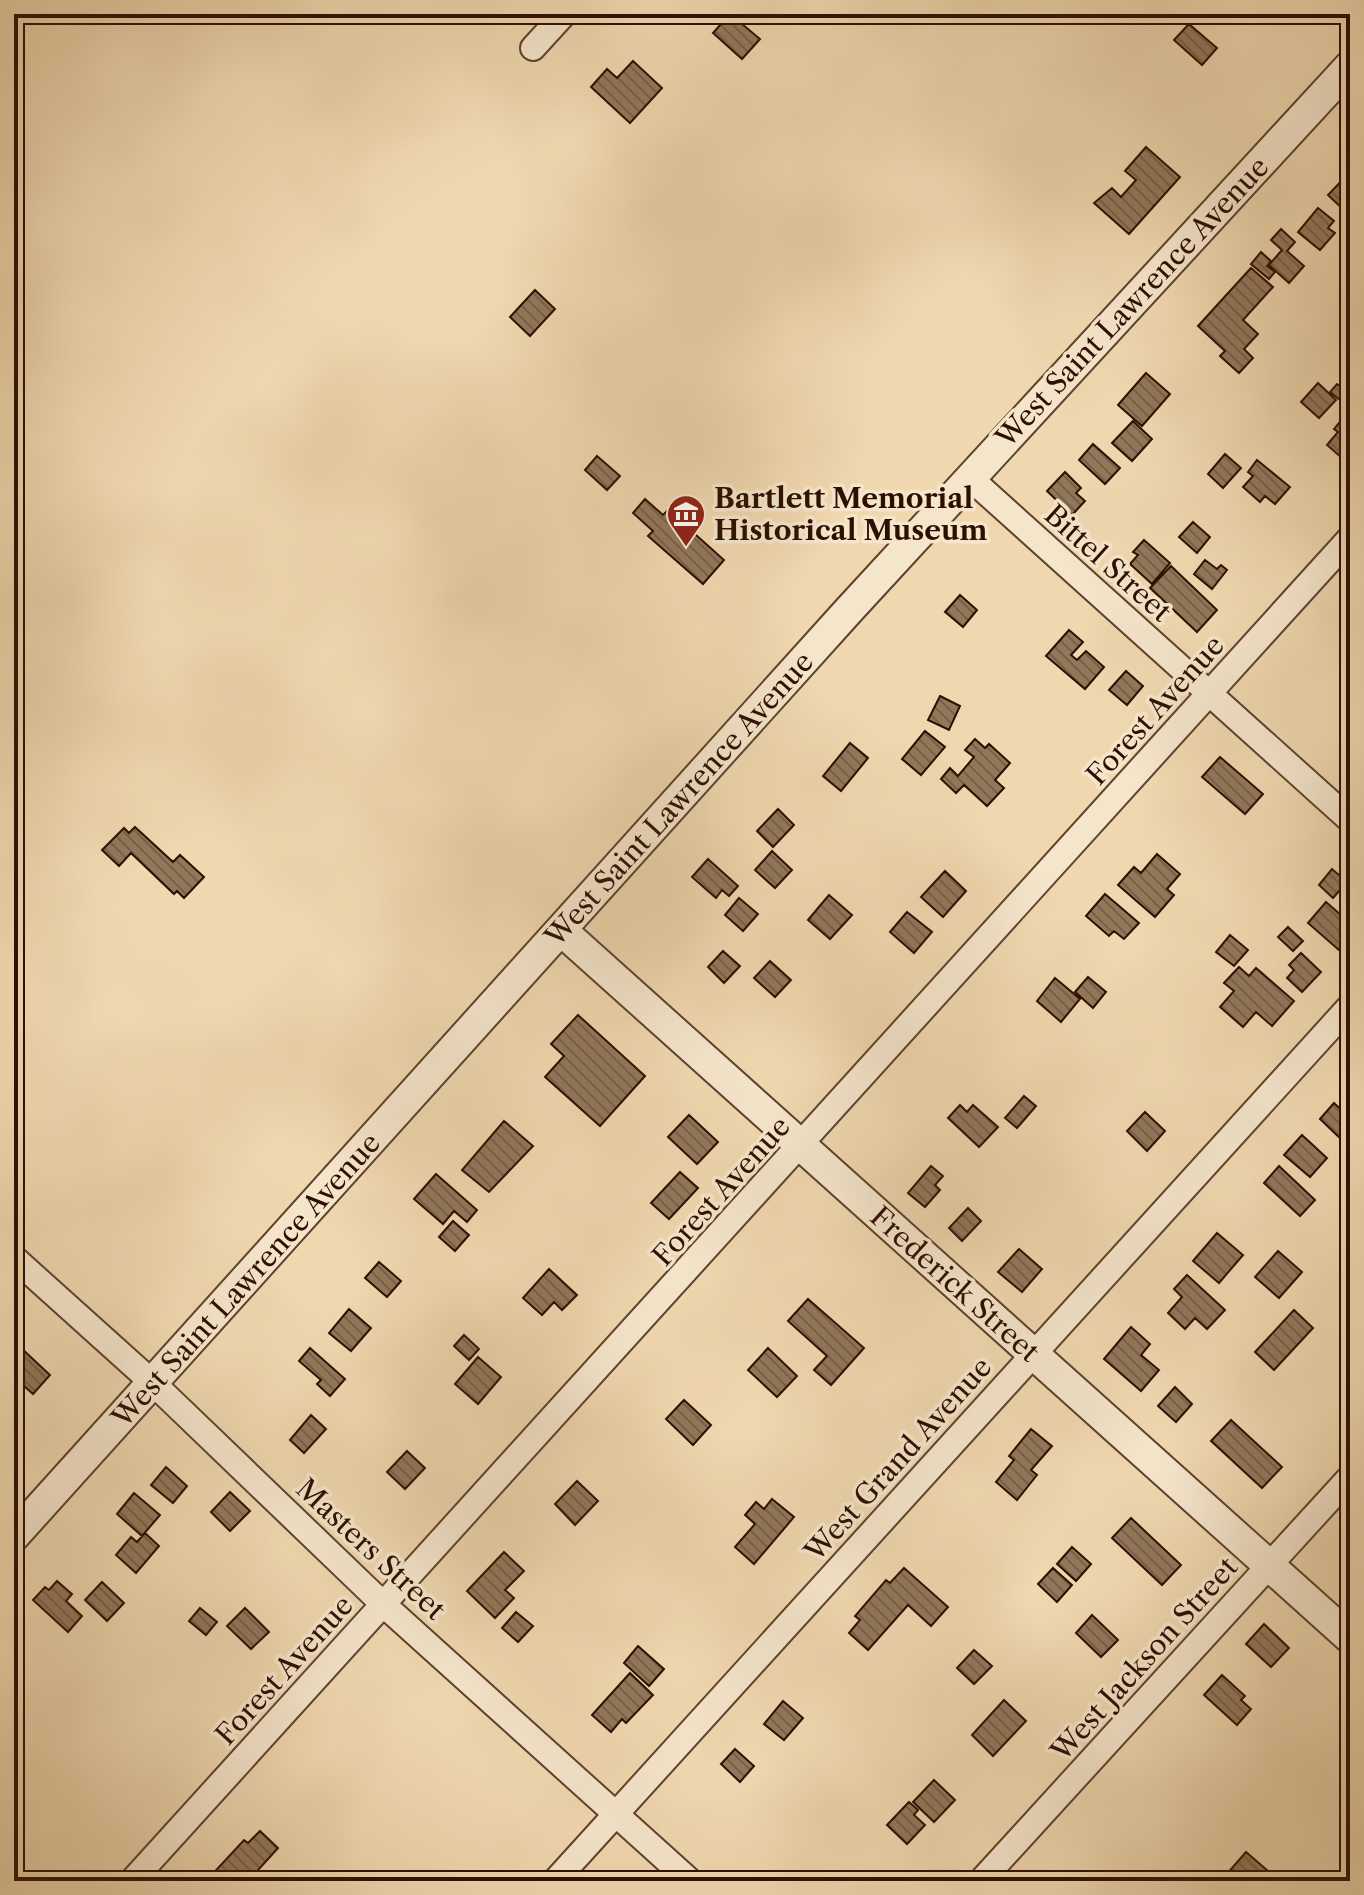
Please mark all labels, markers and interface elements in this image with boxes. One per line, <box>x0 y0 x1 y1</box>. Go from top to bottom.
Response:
street label: West Saint Lawrence Avenue <box>988 150 1276 455</box>
place label: Bartlett Memorial Historical Museum <box>714 481 988 547</box>
museum icon: Bartlett Memorial Historical Museum <box>665 493 707 548</box>
street label: Bittel Street <box>1038 497 1178 629</box>
street label: Forest Avenue <box>1079 628 1231 792</box>
street label: West Saint Lawrence Avenue <box>537 645 820 954</box>
street label: Forest Avenue <box>645 1109 797 1273</box>
street label: West Saint Lawrence Avenue <box>104 1126 387 1435</box>
street label: Frederick Street <box>864 1199 1046 1369</box>
street label: West Grand Avenue <box>797 1350 999 1569</box>
street label: Masters Street <box>289 1471 453 1627</box>
street label: West Jackson Street <box>1043 1550 1244 1769</box>
street label: Forest Avenue <box>208 1588 360 1752</box>

